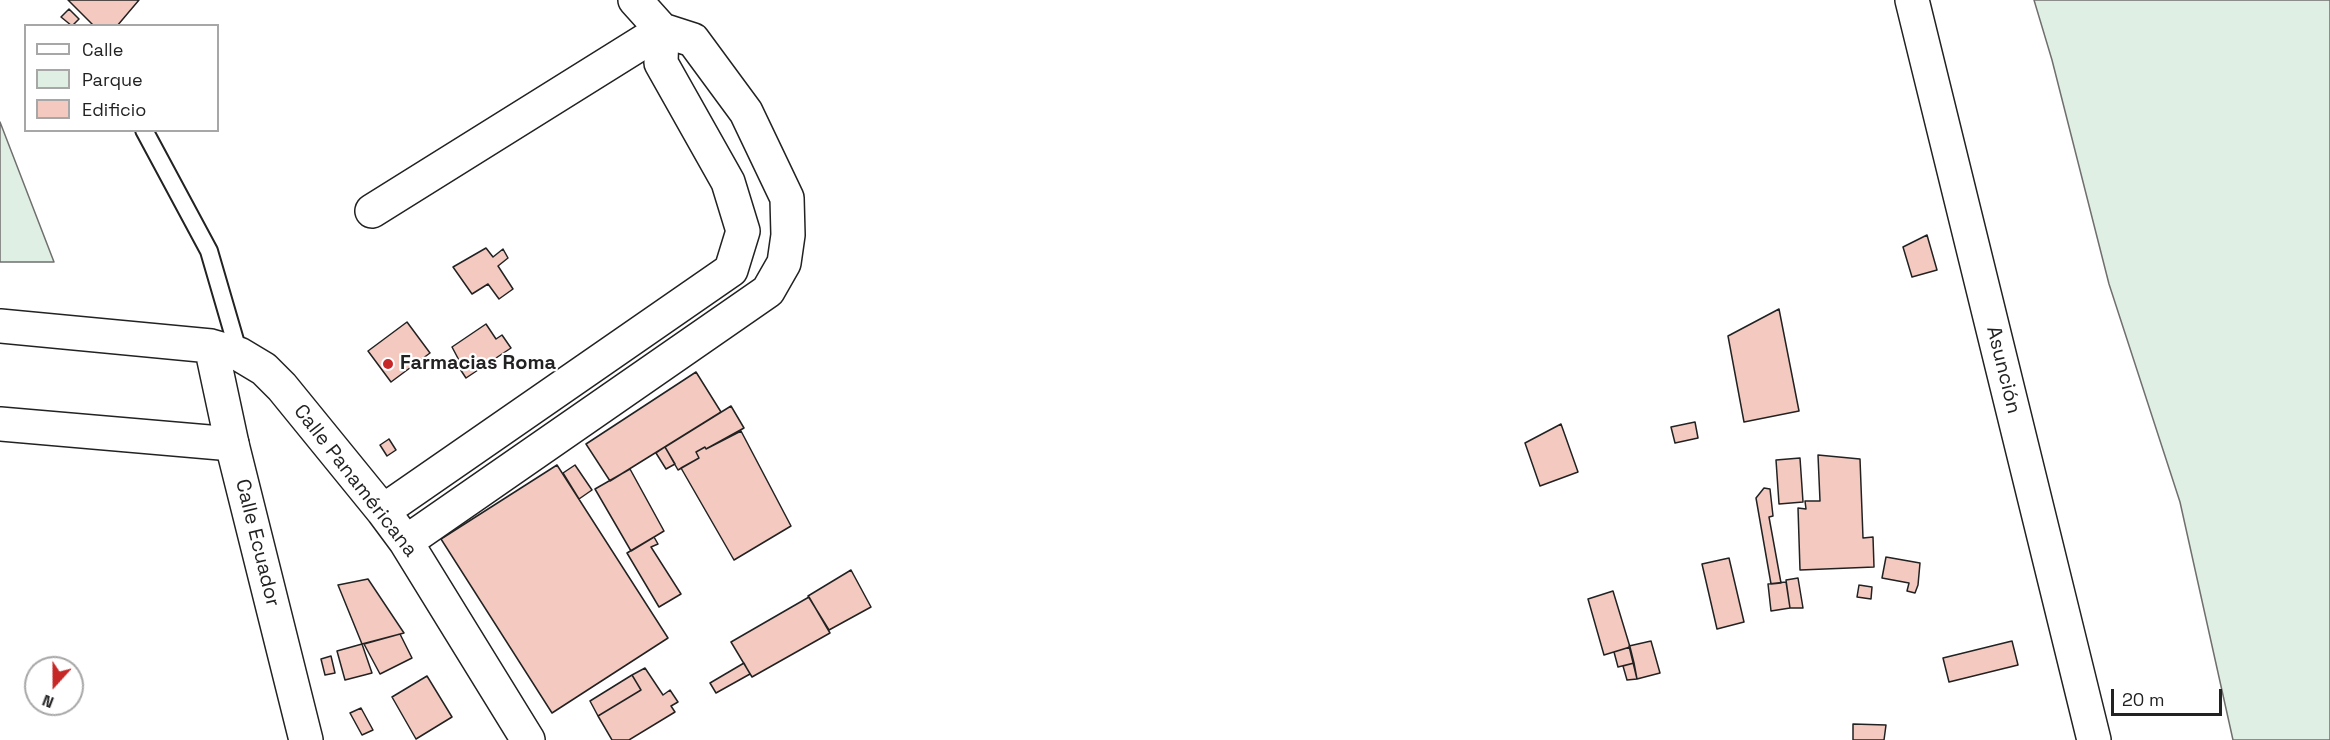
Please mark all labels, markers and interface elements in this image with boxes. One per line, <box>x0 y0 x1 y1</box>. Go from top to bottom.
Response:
legend <box>24 24 219 132</box>
text: Calle <box>82 38 123 61</box>
text: Parque <box>82 68 143 91</box>
text: Edificio <box>82 98 146 121</box>
street label: Asunción <box>1981 324 2025 416</box>
place label: Farmacias Roma <box>400 352 556 376</box>
marker: Farmacias Roma <box>381 357 395 371</box>
street label: Calle Panaméricana <box>288 400 422 562</box>
street label: Calle Ecuador <box>230 477 284 609</box>
north arrow <box>24 656 84 716</box>
scale bar <box>2114 677 2225 715</box>
text: 20 m <box>2122 688 2165 711</box>
text: N <box>39 690 57 713</box>

